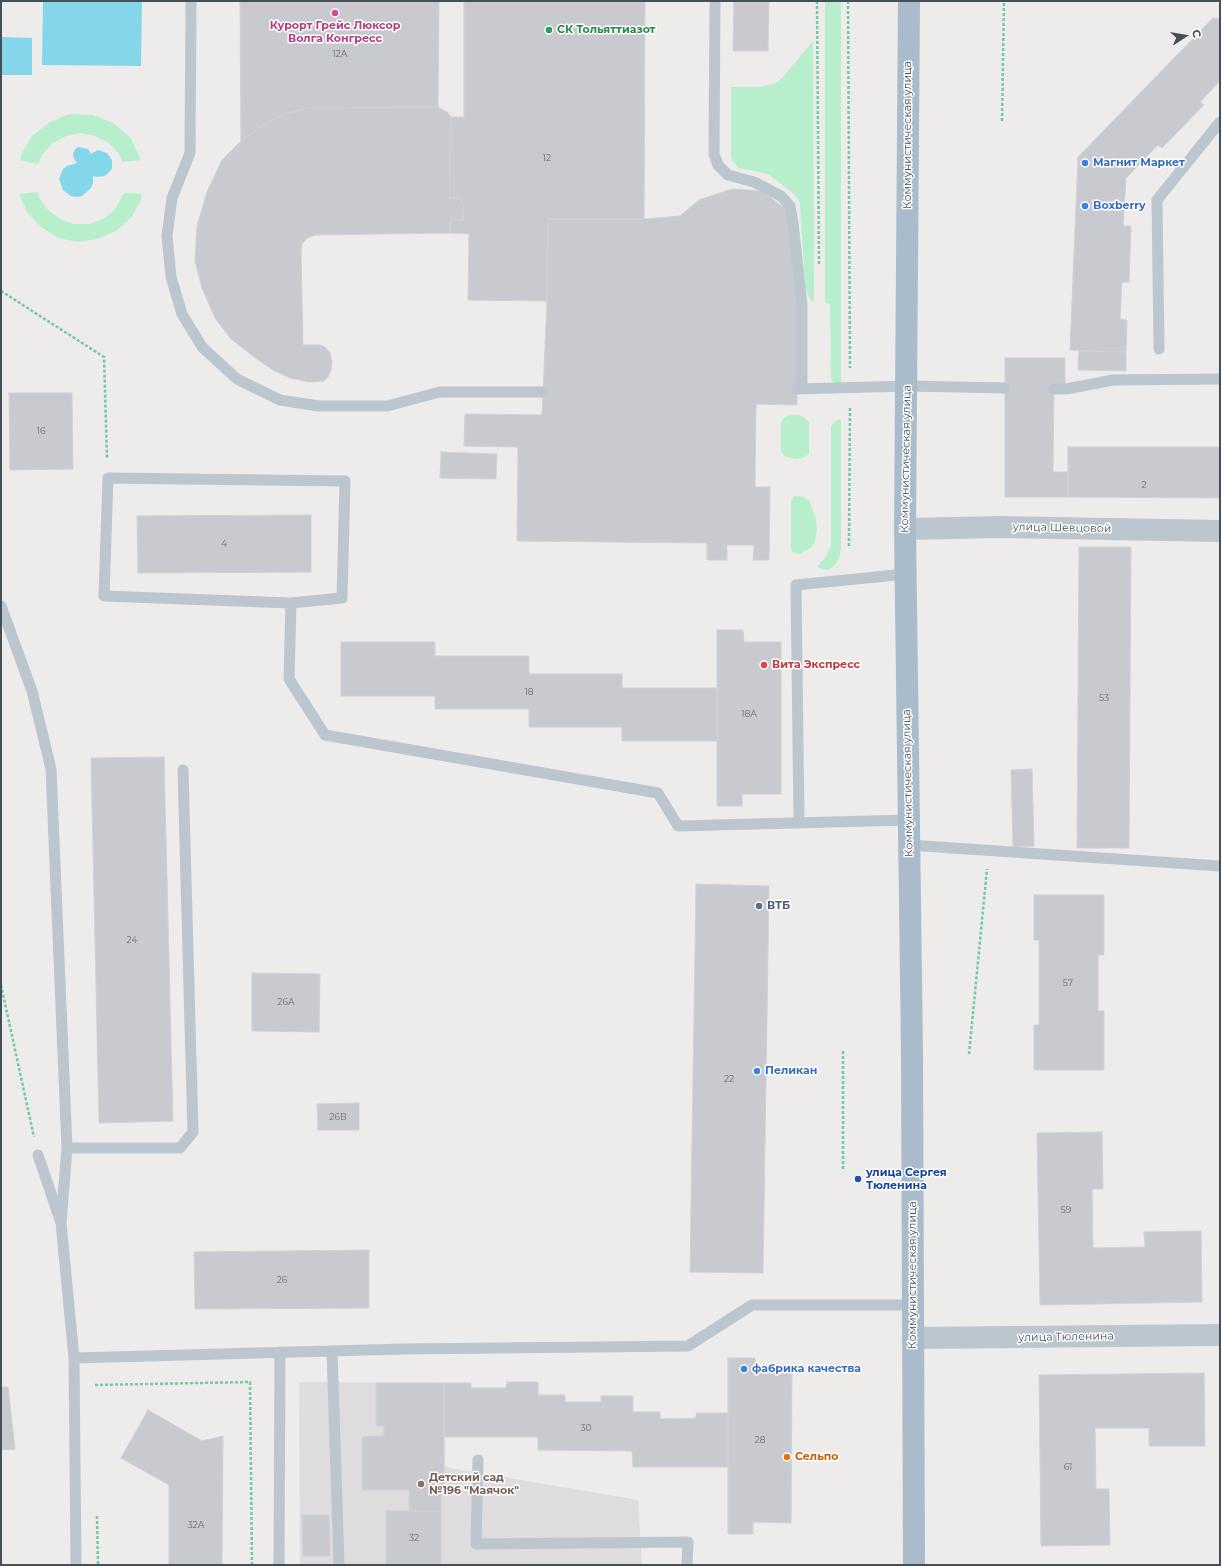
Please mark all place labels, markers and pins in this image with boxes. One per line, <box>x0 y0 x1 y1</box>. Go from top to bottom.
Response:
marker: Курорт Грейс Люксор Волга Конгресс <box>330 8 340 18</box>
place label: Курорт Грейс Люксор Волга Конгресс <box>270 19 400 45</box>
place label: СК Тольяттиазот <box>557 23 656 37</box>
marker: СК Тольяттиазот <box>544 25 554 35</box>
place label: Магнит Маркет <box>1093 156 1185 170</box>
marker: Магнит Маркет <box>1080 158 1090 168</box>
place label: Boxberry <box>1093 199 1146 213</box>
marker: Boxberry <box>1080 201 1090 211</box>
place label: Вита Экспресс <box>772 658 860 672</box>
marker: Вита Экспресс <box>759 660 769 670</box>
place label: ВТБ <box>767 899 790 913</box>
marker: ВТБ <box>754 901 764 911</box>
place label: Пеликан <box>765 1064 817 1078</box>
marker: Пеликан <box>752 1066 762 1076</box>
place label: улица Сергея Тюленина <box>866 1166 947 1192</box>
marker: улица Сергея Тюленина <box>853 1174 863 1184</box>
place label: фабрика качества <box>752 1362 861 1376</box>
marker: фабрика качества <box>739 1364 749 1374</box>
place label: Сельпо <box>795 1450 839 1464</box>
marker: Сельпо <box>782 1452 792 1462</box>
place label: Детский сад №196 "Маячок" <box>429 1471 519 1497</box>
marker: Детский сад №196 "Маячок" <box>416 1479 426 1489</box>

